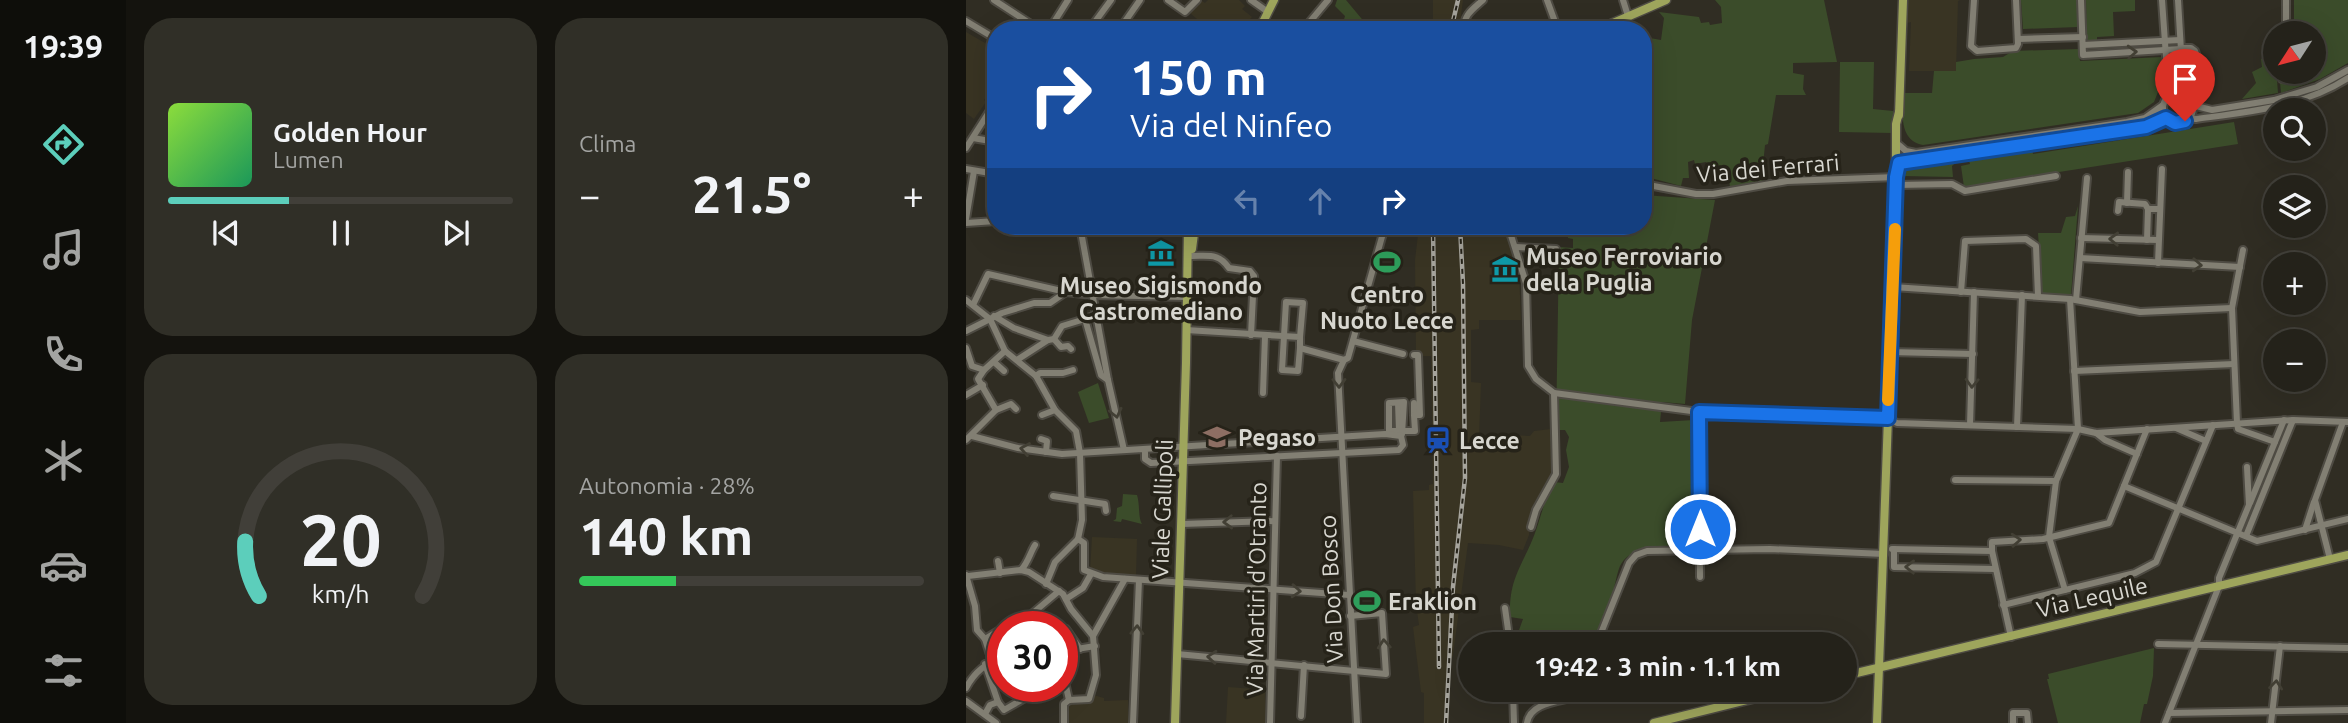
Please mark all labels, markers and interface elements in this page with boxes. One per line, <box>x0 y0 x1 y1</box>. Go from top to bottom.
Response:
north arrow <box>2263 21 2326 84</box>
map controls <box>2263 21 2326 392</box>
text: 19:39 <box>23 28 103 64</box>
one-way arrow <box>2127 45 2138 60</box>
icon: right <box>1015 49 1106 140</box>
text: 150 m <box>1130 49 1267 104</box>
pin <box>2155 49 2215 121</box>
icon: arrive <box>2166 60 2204 98</box>
button: search <box>2263 98 2326 161</box>
text: Via del Ninfeo <box>1130 107 1332 143</box>
text: Golden Hour <box>273 118 427 147</box>
icon: directions <box>39 120 88 169</box>
text: Clima <box>579 131 636 156</box>
text: Lumen <box>273 147 344 172</box>
street label: Via dei Ferrari <box>1696 149 1840 187</box>
text: 21.5° <box>692 165 811 223</box>
text: − <box>579 174 600 216</box>
text: + <box>903 174 924 216</box>
button: layers <box>2263 175 2326 238</box>
icon: left <box>1228 182 1266 220</box>
icon: ahead <box>1301 182 1339 220</box>
icon: right <box>1374 182 1412 220</box>
icon: previous <box>207 214 245 252</box>
icon: pause <box>322 214 360 252</box>
icon: next <box>437 214 475 252</box>
icon: music <box>39 225 88 274</box>
one-way arrow <box>2108 231 2118 247</box>
museum icon: Museo Sigismondo Castromediano <box>1146 238 1176 268</box>
place label: Museo Ferroviario della Puglia <box>1526 244 1723 295</box>
sports icon: Centro Nuoto Lecce <box>1372 247 1402 277</box>
button: + <box>2263 252 2326 315</box>
museum icon: Museo Ferroviario della Puglia <box>1490 254 1520 284</box>
one-way arrow <box>2192 257 2203 272</box>
place label: Museo Sigismondo Castromediano <box>1060 273 1262 324</box>
place label: Centro Nuoto Lecce <box>1320 282 1454 333</box>
button: − <box>2263 329 2326 392</box>
icon: phone <box>39 330 88 379</box>
one-way arrow <box>1964 378 1979 389</box>
one-way arrow <box>1331 379 1347 389</box>
one-way arrow <box>1108 407 1122 419</box>
school or university icon: Pegaso <box>1202 422 1232 452</box>
place label: Pegaso <box>1238 425 1316 450</box>
station icon: Lecce <box>1423 425 1453 455</box>
place label: Lecce <box>1459 428 1520 453</box>
icon: climate <box>39 436 88 485</box>
street label: Viale Gallipoli <box>1147 439 1177 579</box>
one-way arrow <box>1019 442 1031 457</box>
text: Autonomia · 28% <box>579 473 755 498</box>
street label: Via Martiri d'Otranto <box>1242 482 1270 696</box>
position arrow <box>1663 492 1737 566</box>
text: 20 <box>299 498 382 580</box>
text: 140 km <box>579 507 753 565</box>
street label: Via Don Bosco <box>1315 514 1347 664</box>
one-way arrow <box>1223 515 1234 530</box>
one-way arrow <box>2011 533 2022 548</box>
icon: car <box>39 541 88 590</box>
one-way arrow <box>1904 559 1915 575</box>
street label: Via Lequile <box>2034 572 2150 622</box>
text: km/h <box>312 579 369 607</box>
one-way arrow <box>1290 583 1301 598</box>
sports icon: Eraklion <box>1352 586 1382 616</box>
place label: Eraklion <box>1388 589 1477 614</box>
speed limit sign: 30 <box>987 611 1078 702</box>
one-way arrow <box>1129 625 1144 636</box>
one-way arrow <box>1377 638 1392 649</box>
icon: filters <box>39 646 88 695</box>
one-way arrow <box>1206 650 1217 665</box>
text: 19:42 · 3 min · 1.1 km <box>1534 652 1781 681</box>
one-way arrow <box>2268 679 2283 690</box>

